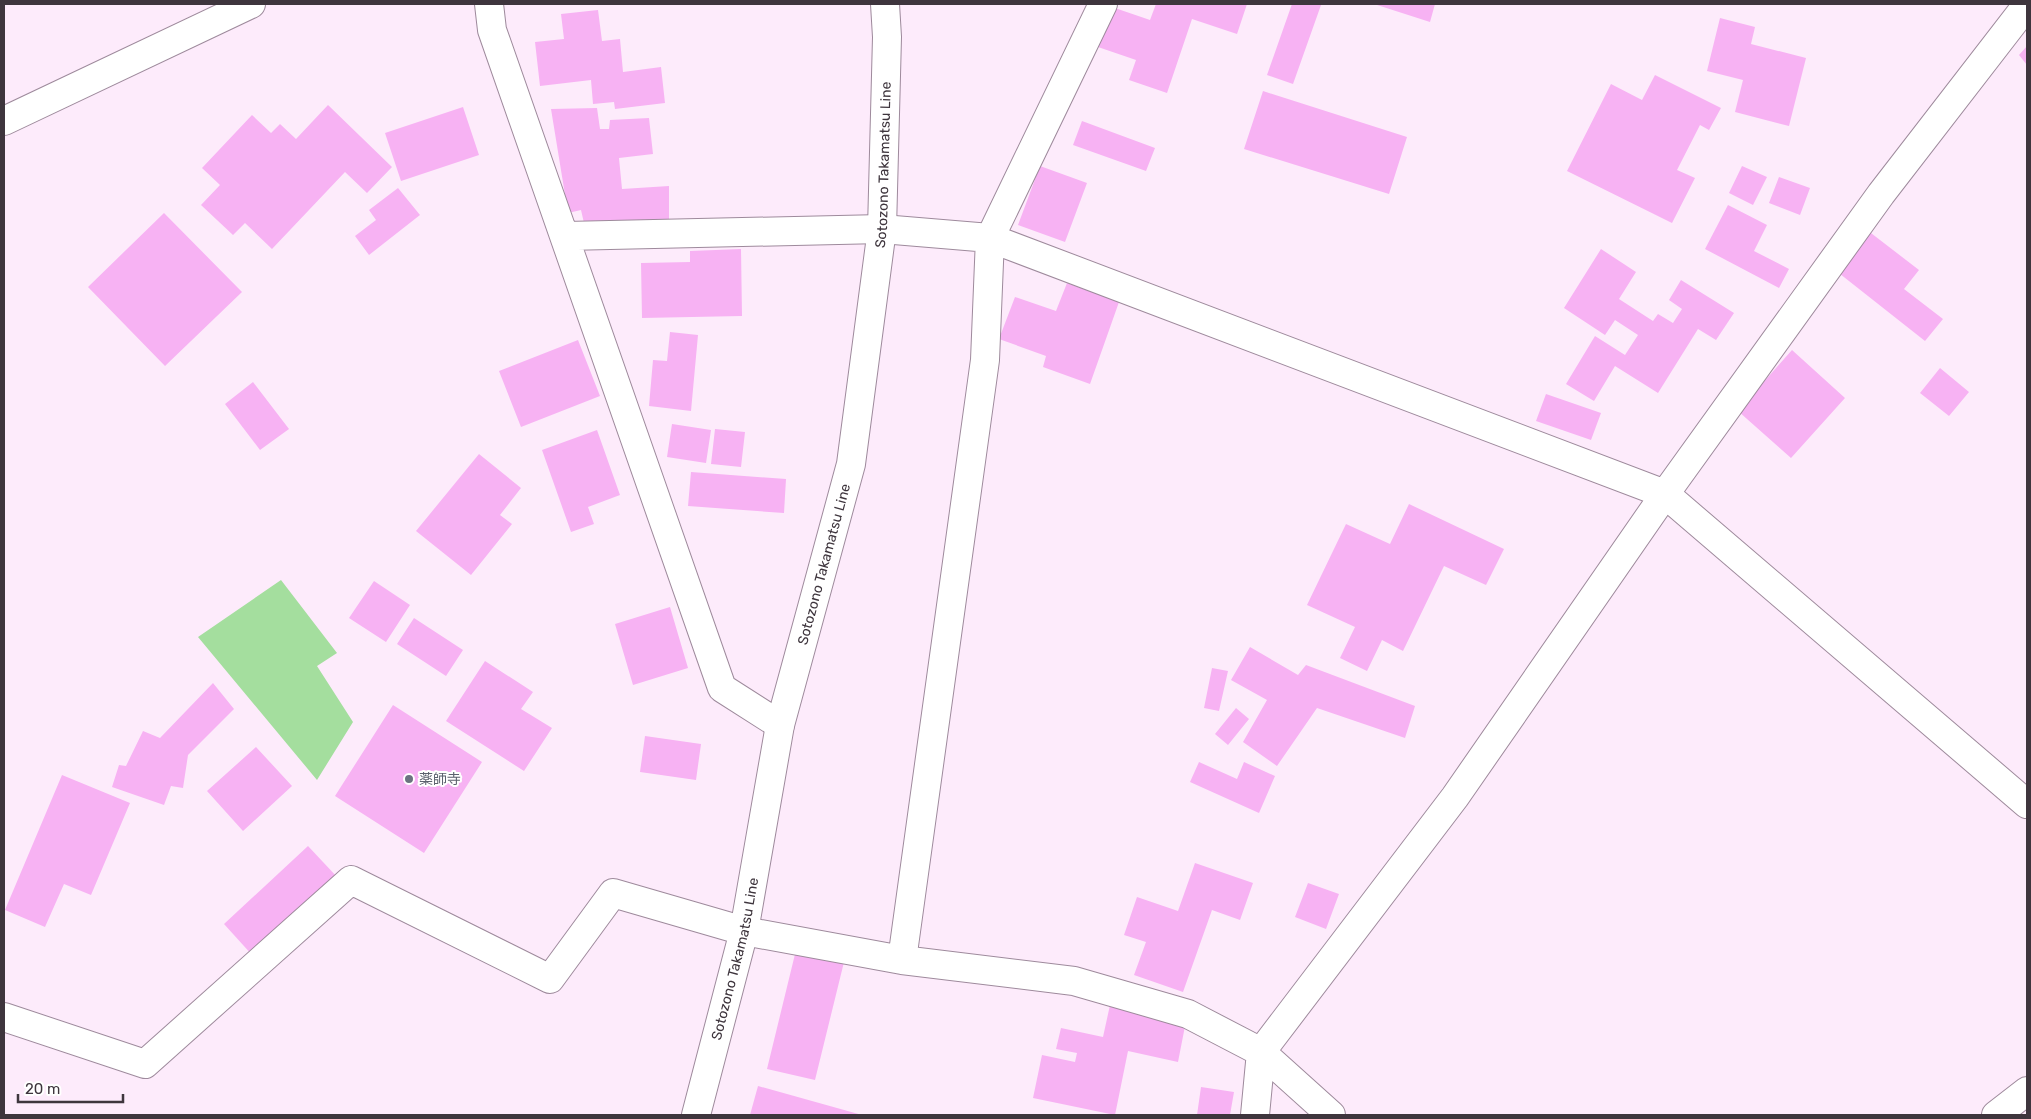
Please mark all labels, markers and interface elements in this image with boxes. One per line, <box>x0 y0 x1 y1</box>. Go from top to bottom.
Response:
street label: Sotozono Takamatsu Line <box>871 81 894 249</box>
street label: Sotozono Takamatsu Line <box>794 481 854 647</box>
place label: 薬師寺 <box>419 771 461 788</box>
marker: 薬師寺 <box>403 773 415 785</box>
street label: Sotozono Takamatsu Line <box>707 876 762 1042</box>
scale bar <box>18 1072 122 1104</box>
text: 20 m <box>25 1080 60 1098</box>

